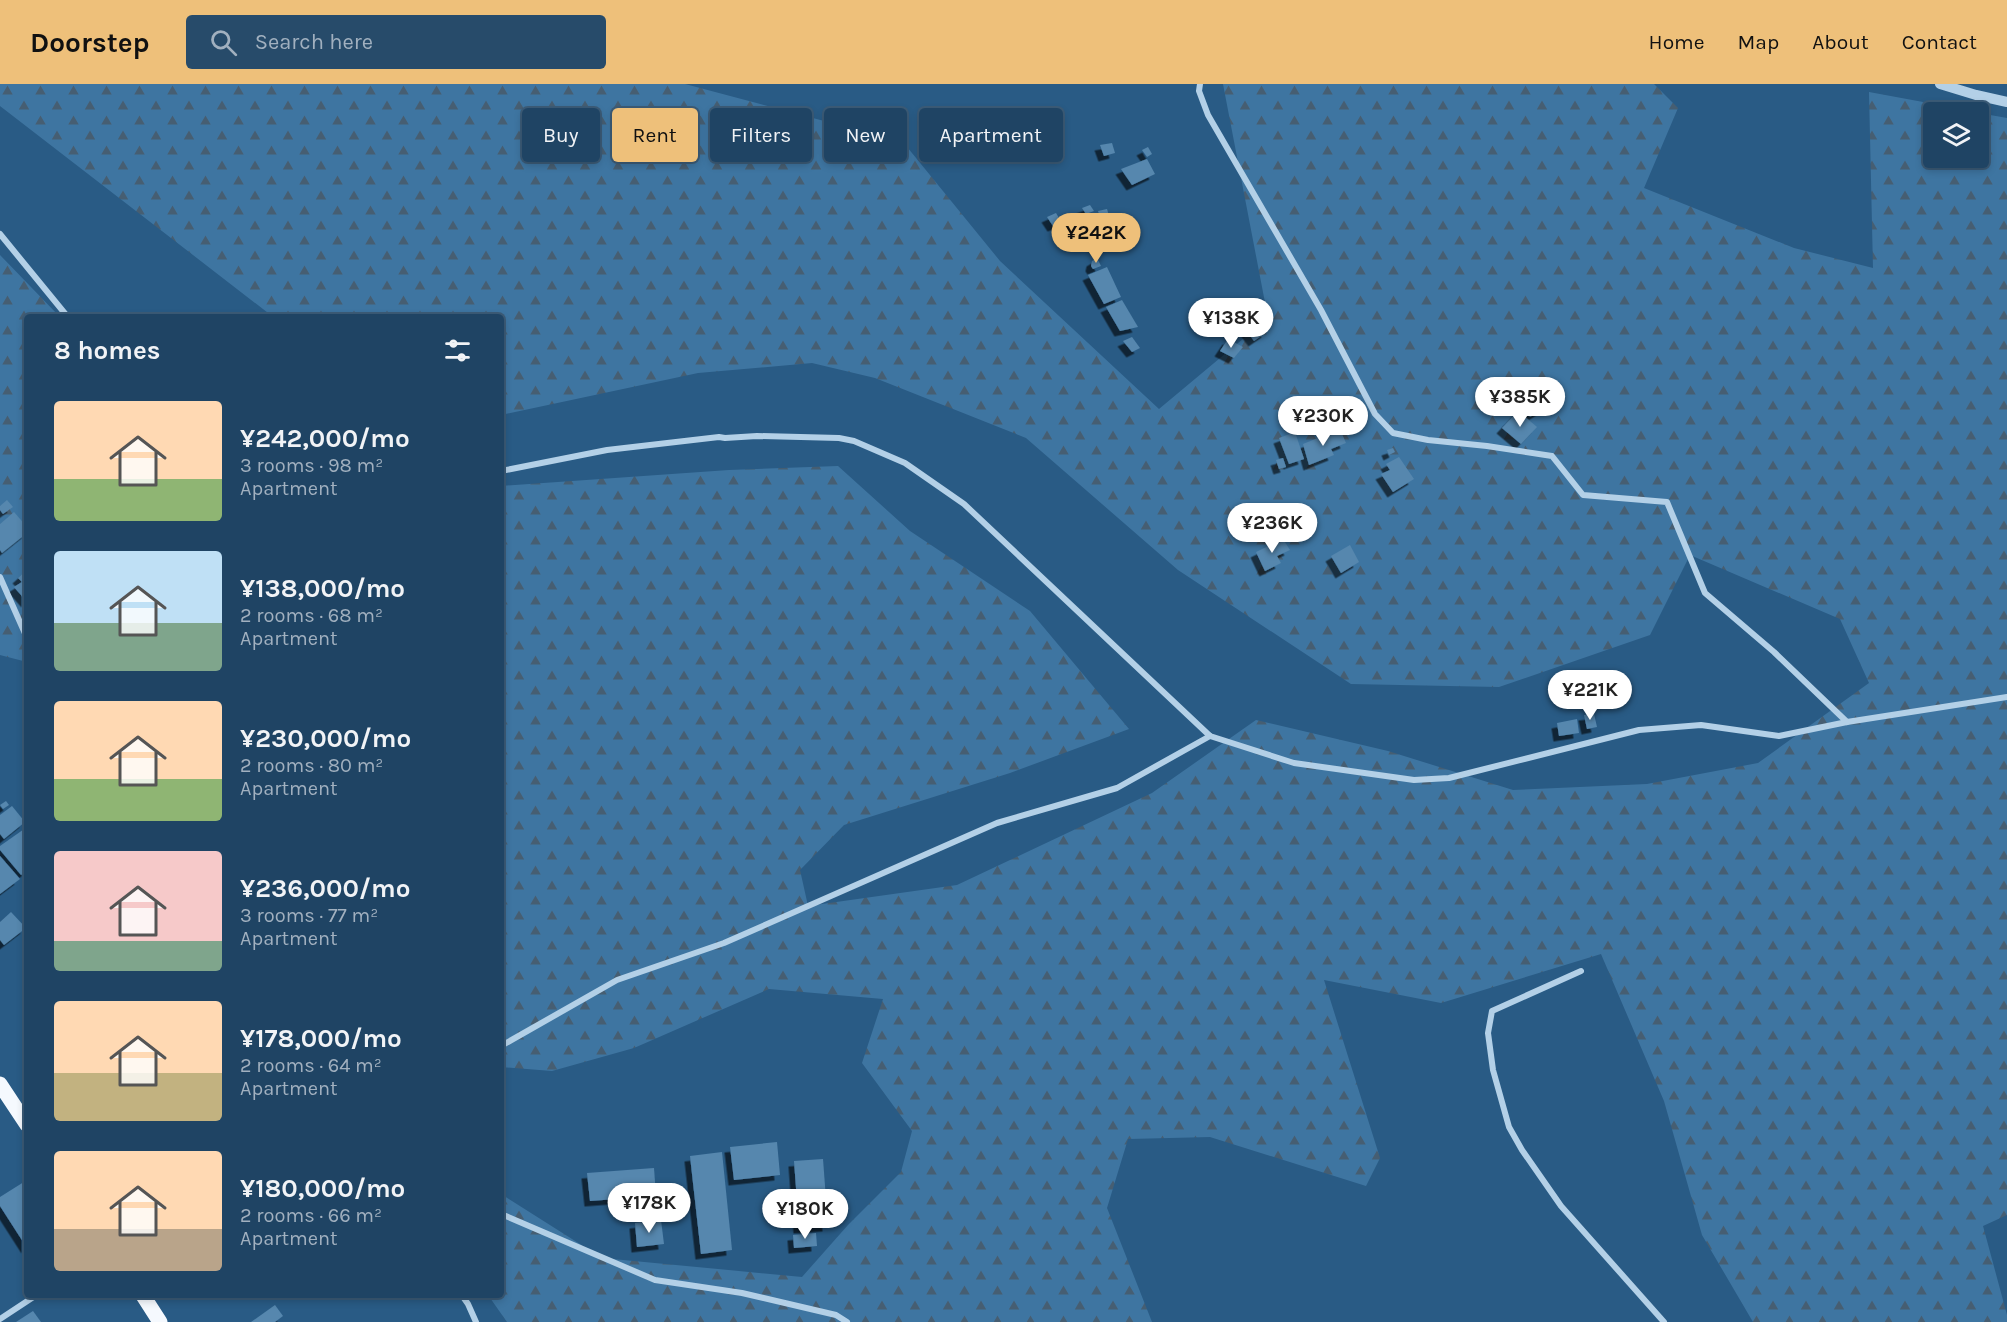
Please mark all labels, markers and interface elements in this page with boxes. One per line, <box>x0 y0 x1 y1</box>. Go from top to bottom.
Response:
search box <box>186 15 606 69</box>
text: Doorstep <box>30 26 150 59</box>
icon: search <box>207 26 240 59</box>
text: Search here <box>255 29 373 55</box>
text: Home <box>1649 30 1705 54</box>
text: Map <box>1738 30 1779 54</box>
text: About <box>1812 30 1869 54</box>
text: Contact <box>1902 30 1977 54</box>
map controls <box>1923 102 1989 168</box>
button: layers <box>1923 102 1989 168</box>
chip: Buy <box>522 108 600 162</box>
chip: Rent <box>612 108 698 162</box>
chip: Filters <box>710 108 812 162</box>
chip: New <box>824 108 907 162</box>
chip: Apartment <box>919 108 1063 162</box>
pin: ¥242K <box>1054 213 1138 264</box>
text: ¥242K <box>1066 221 1126 244</box>
pin: ¥138K <box>1189 298 1273 349</box>
text: ¥138K <box>1202 306 1260 329</box>
icon: filters <box>441 334 474 367</box>
text: 8 homes <box>54 335 160 366</box>
pin: ¥385K <box>1478 377 1562 428</box>
text: ¥385K <box>1489 385 1551 408</box>
pin: ¥230K <box>1281 396 1365 447</box>
text: ¥230K <box>1292 404 1354 427</box>
text: ¥242,000/mo <box>240 423 410 454</box>
icon: home <box>102 425 174 497</box>
text: 3 rooms · 98 m² <box>240 454 383 477</box>
text: Apartment <box>240 477 338 500</box>
pin: ¥236K <box>1230 503 1314 554</box>
text: ¥236K <box>1241 511 1303 534</box>
text: ¥138,000/mo <box>240 573 405 604</box>
icon: home <box>102 575 174 647</box>
text: 2 rooms · 68 m² <box>240 604 383 627</box>
text: Apartment <box>240 627 338 650</box>
pin: ¥221K <box>1548 670 1632 721</box>
text: ¥221K <box>1562 678 1618 701</box>
text: ¥230,000/mo <box>240 723 411 754</box>
icon: home <box>102 725 174 797</box>
text: 2 rooms · 80 m² <box>240 754 383 777</box>
text: Apartment <box>240 777 338 800</box>
text: ¥236,000/mo <box>240 873 411 904</box>
icon: home <box>102 875 174 947</box>
text: 3 rooms · 77 m² <box>240 904 378 927</box>
text: Apartment <box>240 927 338 950</box>
text: ¥178,000/mo <box>240 1023 402 1054</box>
icon: home <box>102 1025 174 1097</box>
text: 2 rooms · 64 m² <box>240 1054 382 1077</box>
text: Apartment <box>240 1077 338 1100</box>
text: ¥180,000/mo <box>240 1173 405 1204</box>
icon: home <box>102 1175 174 1247</box>
pin: ¥178K <box>607 1183 691 1234</box>
pin: ¥180K <box>763 1189 847 1240</box>
text: ¥178K <box>622 1191 676 1214</box>
text: ¥180K <box>776 1197 834 1220</box>
text: 2 rooms · 66 m² <box>240 1204 382 1227</box>
text: Apartment <box>240 1227 338 1250</box>

